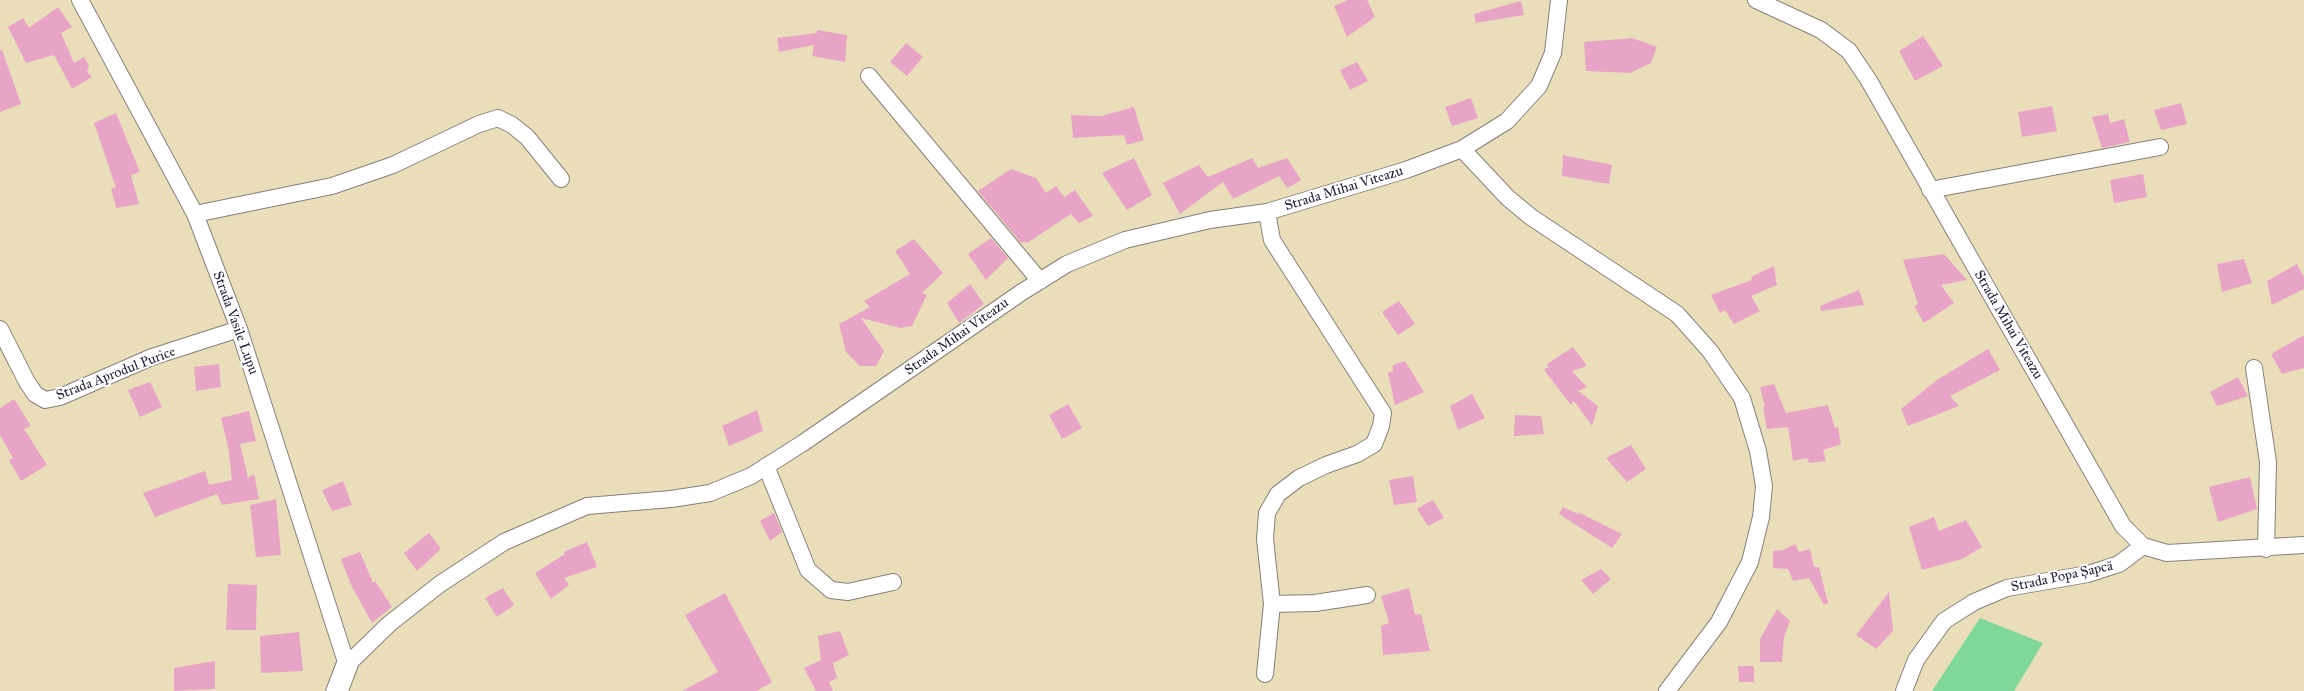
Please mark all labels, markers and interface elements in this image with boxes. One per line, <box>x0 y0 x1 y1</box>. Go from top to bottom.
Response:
street label: Strada Mihai Viteazu <box>1283 163 1405 215</box>
street label: Strada Mihai Viteazu <box>1970 267 2046 383</box>
street label: Strada Vasile Lupu <box>209 269 261 377</box>
street label: Strada Mihai Viteazu <box>902 295 1012 379</box>
street label: Strada Aprodul Purice <box>54 344 178 404</box>
street label: Strada Popa Șapcă <box>2010 558 2114 596</box>

